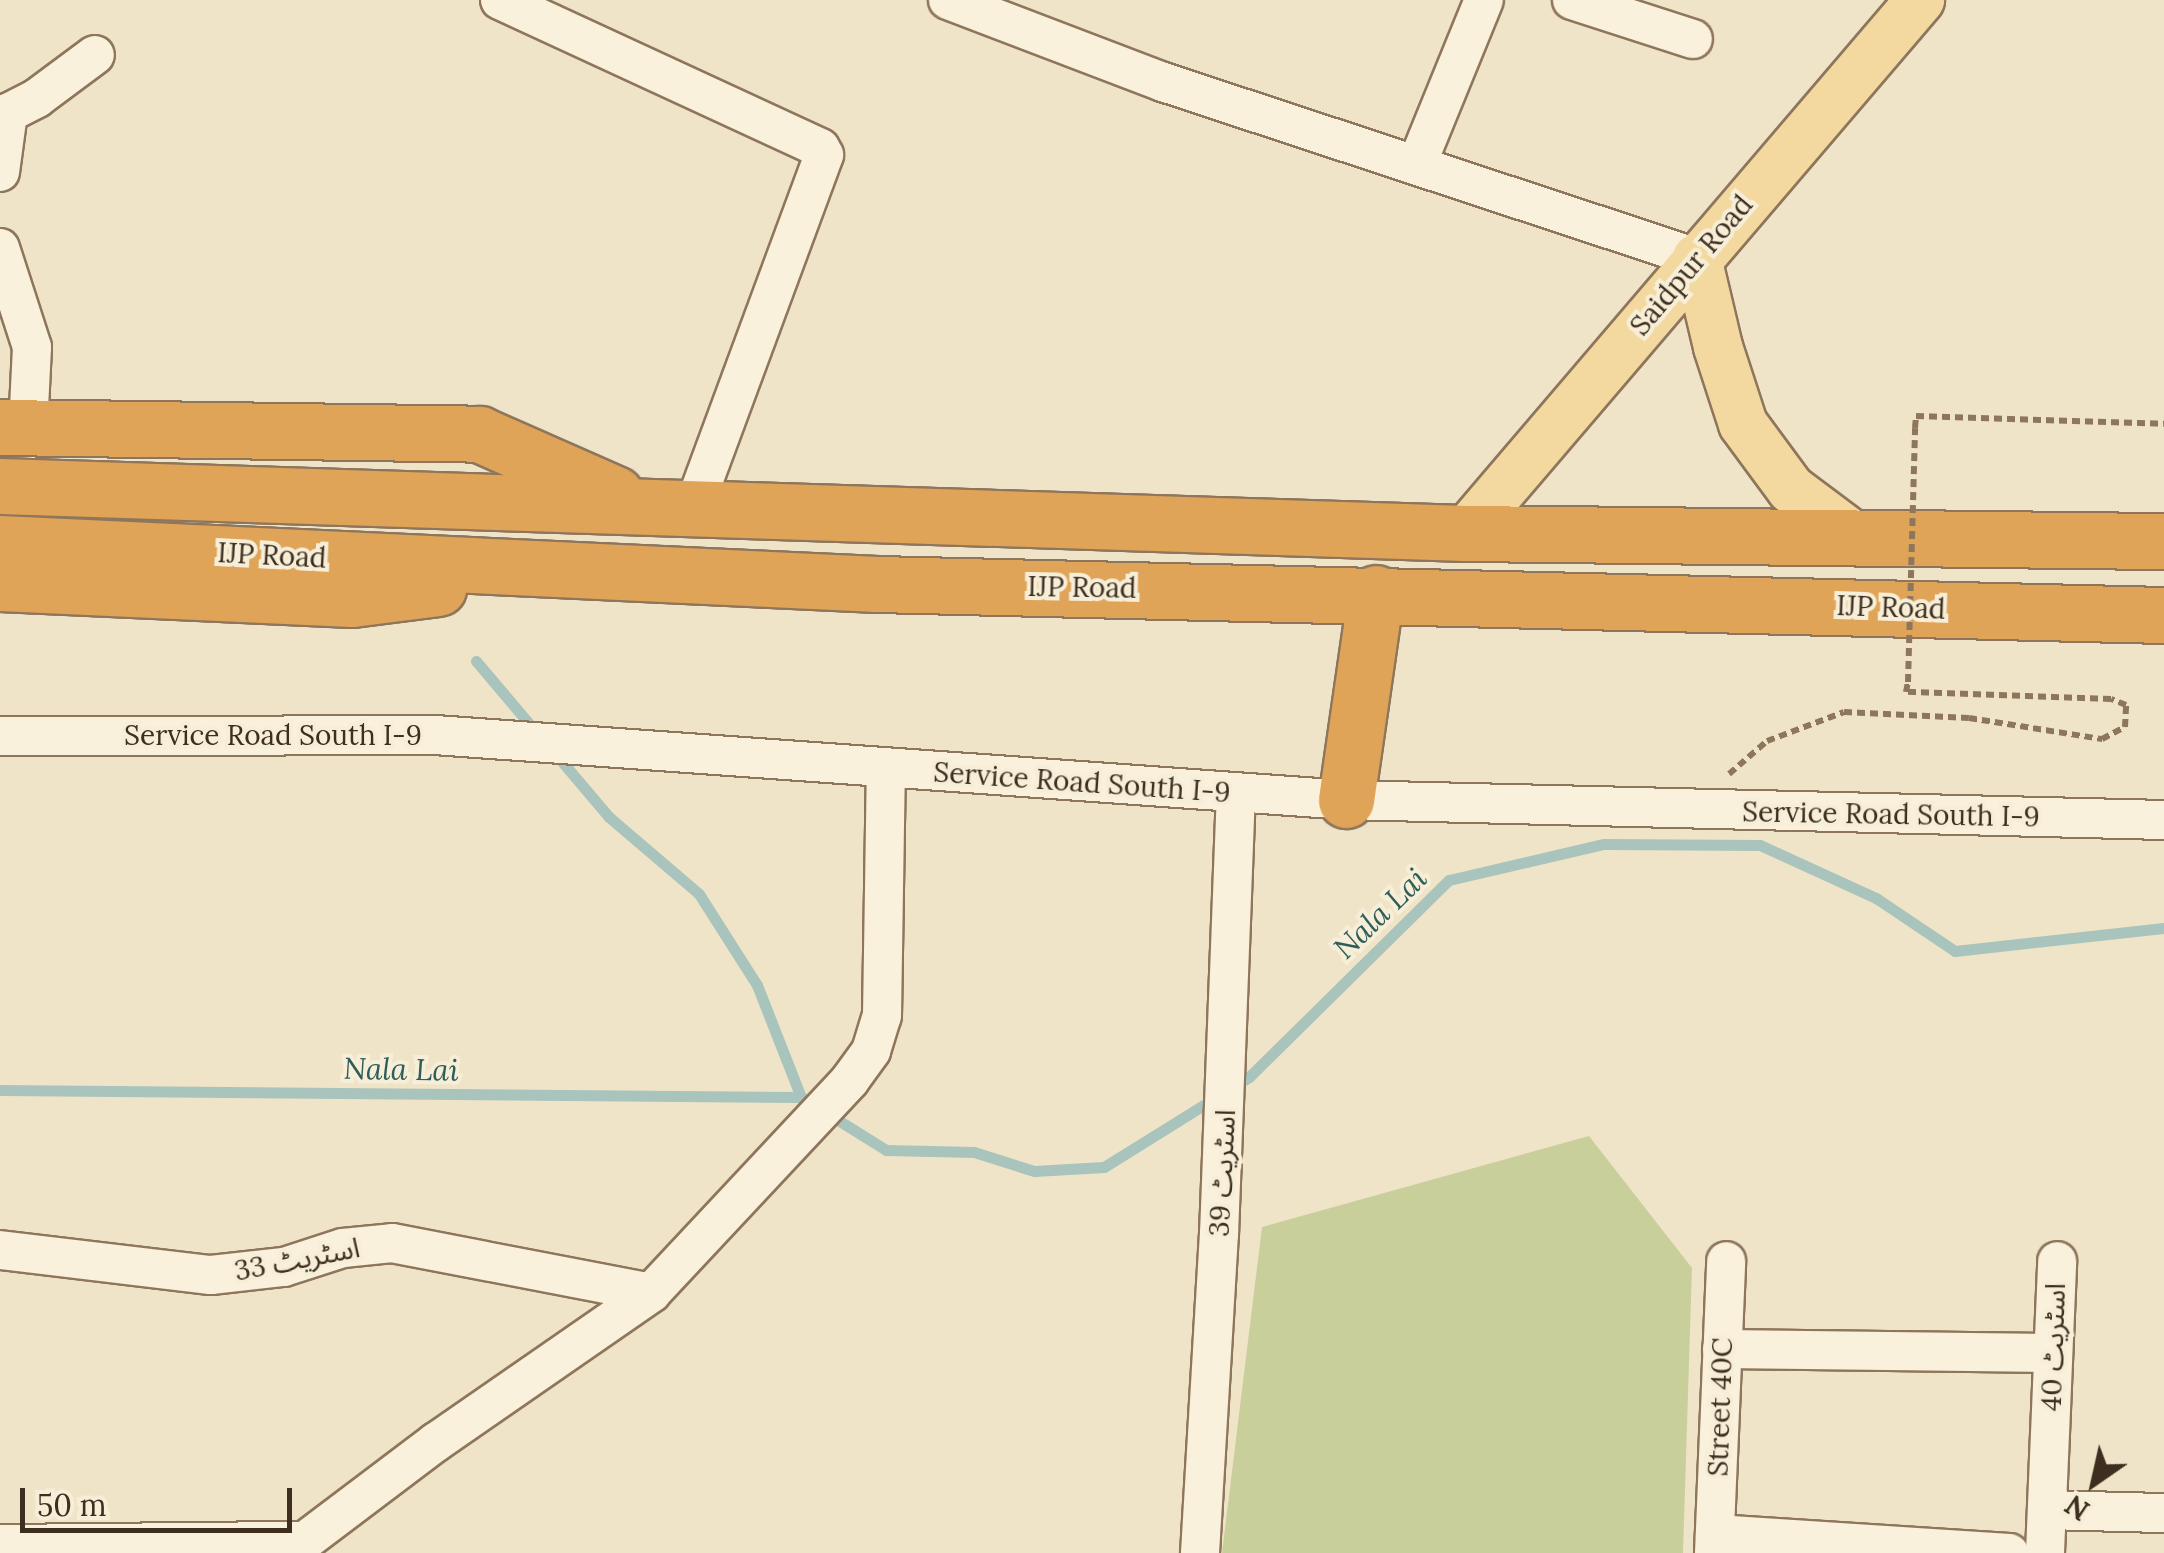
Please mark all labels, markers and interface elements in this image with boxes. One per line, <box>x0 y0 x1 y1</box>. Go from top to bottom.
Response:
street label: Saidpur Road <box>1623 188 1759 342</box>
street label: IJP Road <box>217 535 327 575</box>
street label: IJP Road <box>1027 569 1137 605</box>
street label: IJP Road <box>1836 588 1946 626</box>
street label: Service Road South I-9 <box>124 718 422 752</box>
street label: Service Road South I-9 <box>932 755 1232 809</box>
street label: Service Road South I-9 <box>1742 795 2040 833</box>
water label: Nala Lai <box>1326 860 1434 966</box>
water label: Nala Lai <box>343 1050 459 1088</box>
street label: اسٹریٹ 39 <box>1202 1108 1242 1238</box>
street label: اسٹریٹ 33 <box>232 1230 362 1288</box>
street label: اسٹریٹ 40 <box>2034 1282 2072 1412</box>
street label: Street 40C <box>1701 1337 1739 1477</box>
north arrow <box>2044 1433 2144 1533</box>
scale bar <box>25 1468 298 1530</box>
text: 50 m <box>37 1486 107 1524</box>
text: N <box>2058 1487 2096 1529</box>

